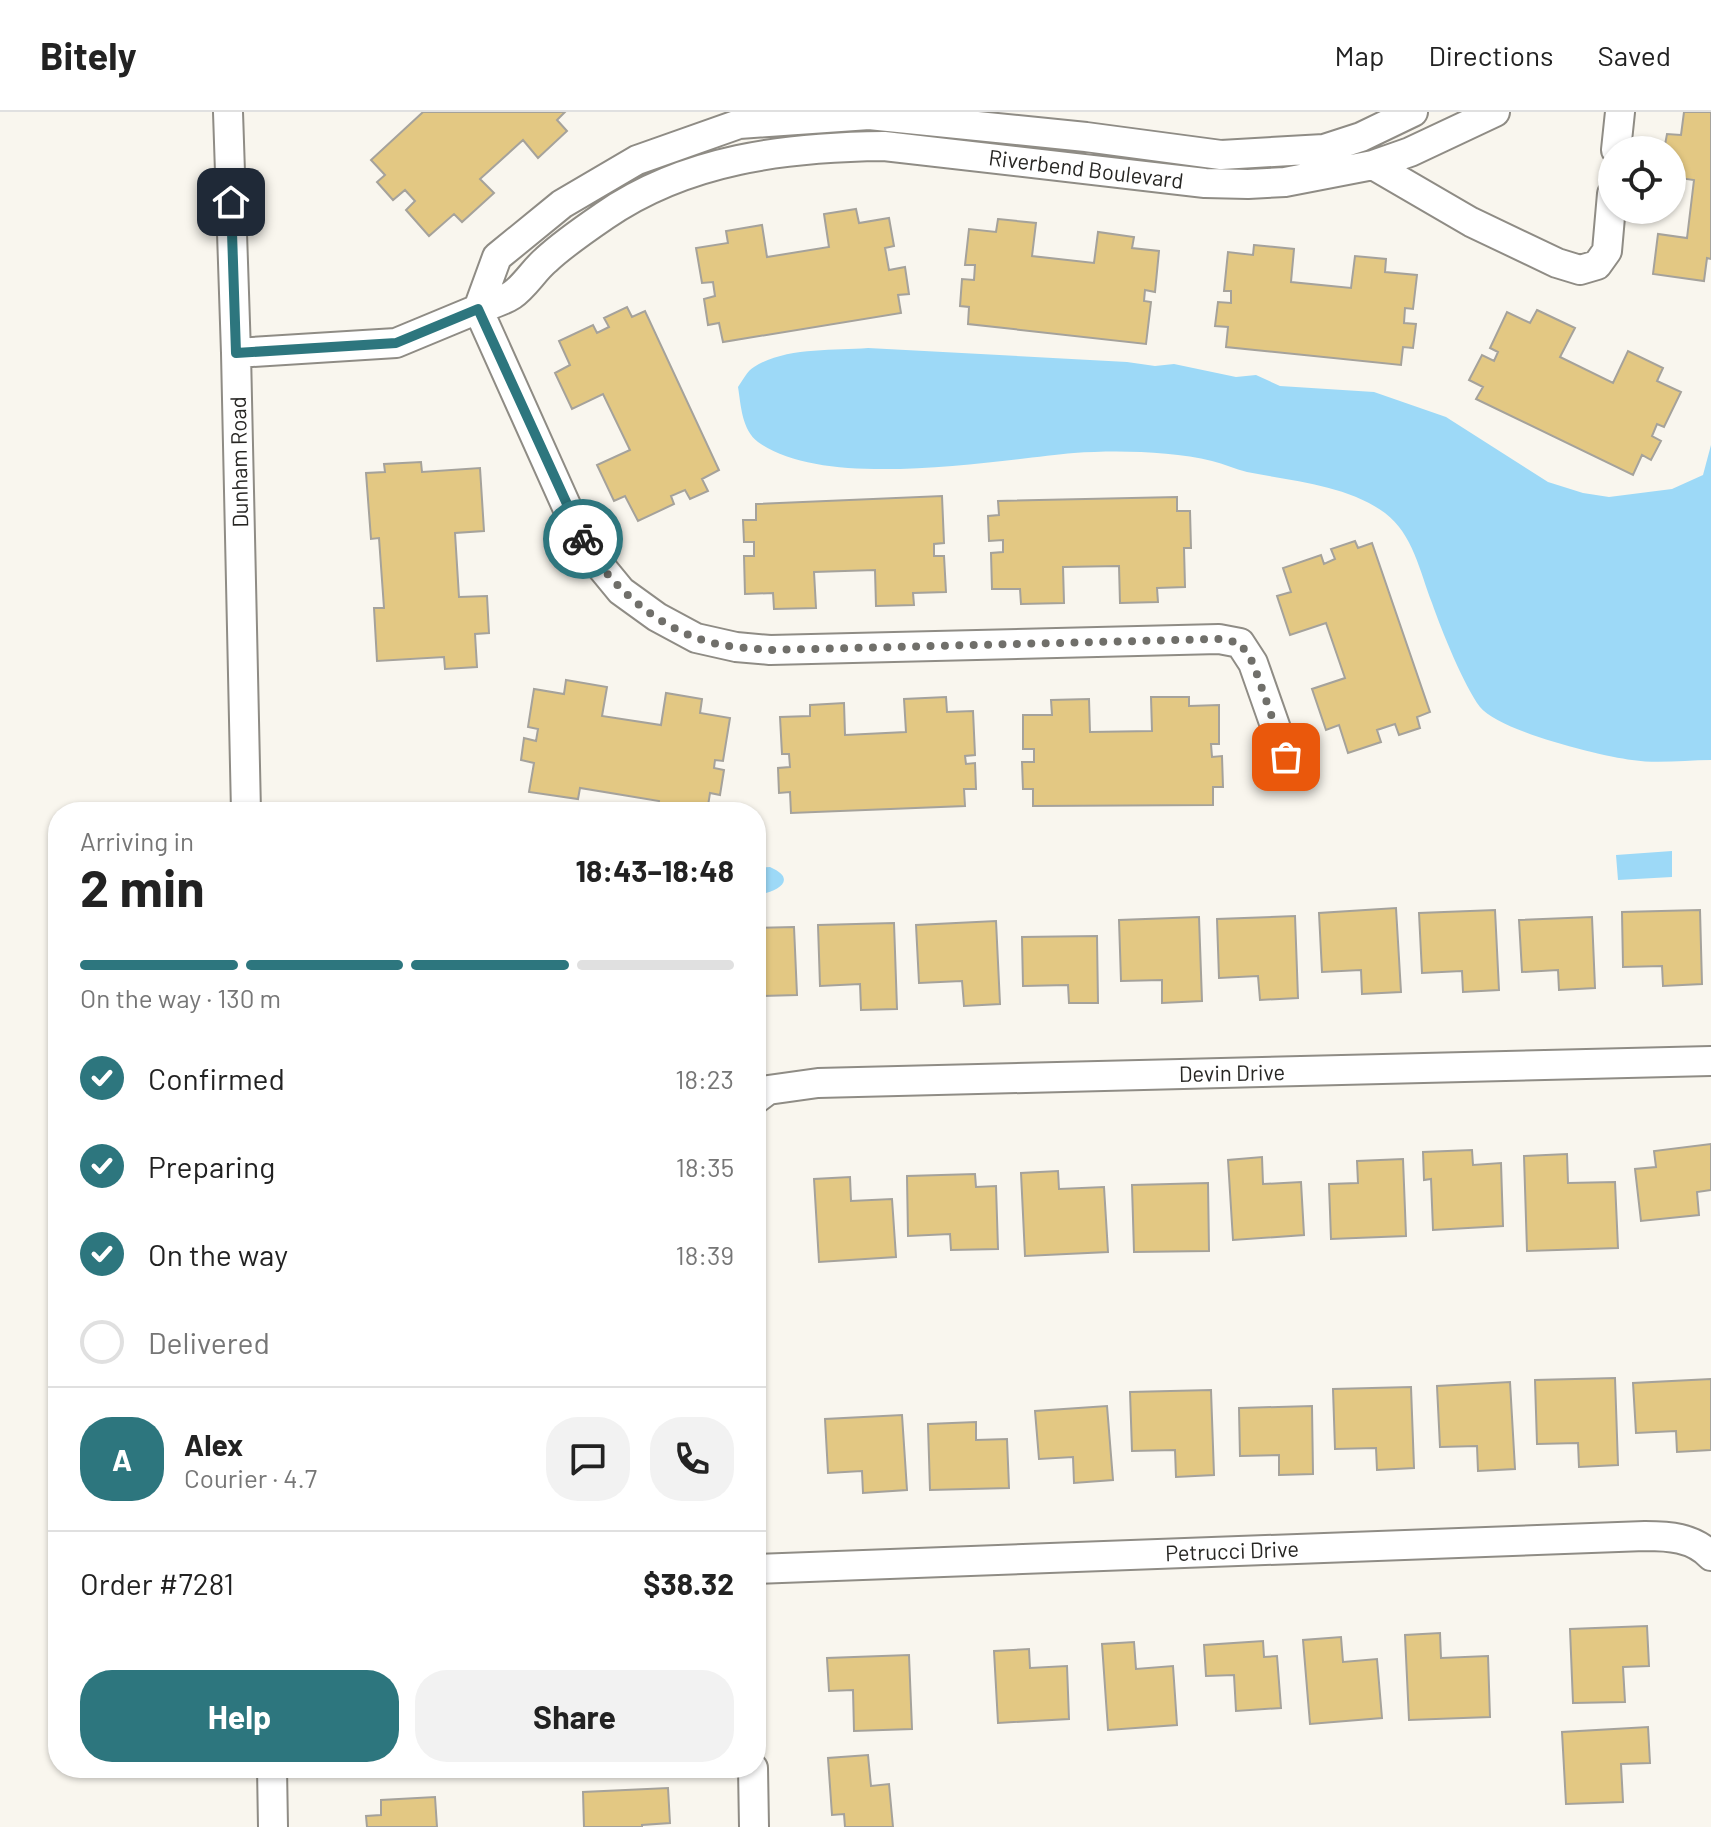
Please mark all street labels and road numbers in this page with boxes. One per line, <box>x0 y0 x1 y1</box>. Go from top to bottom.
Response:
street label: Riverbend Boulevard <box>987 143 1185 193</box>
street label: Dunham Road <box>224 396 252 528</box>
street label: Devin Drive <box>1179 1058 1285 1086</box>
street label: Petrucci Drive <box>1165 1535 1299 1565</box>

